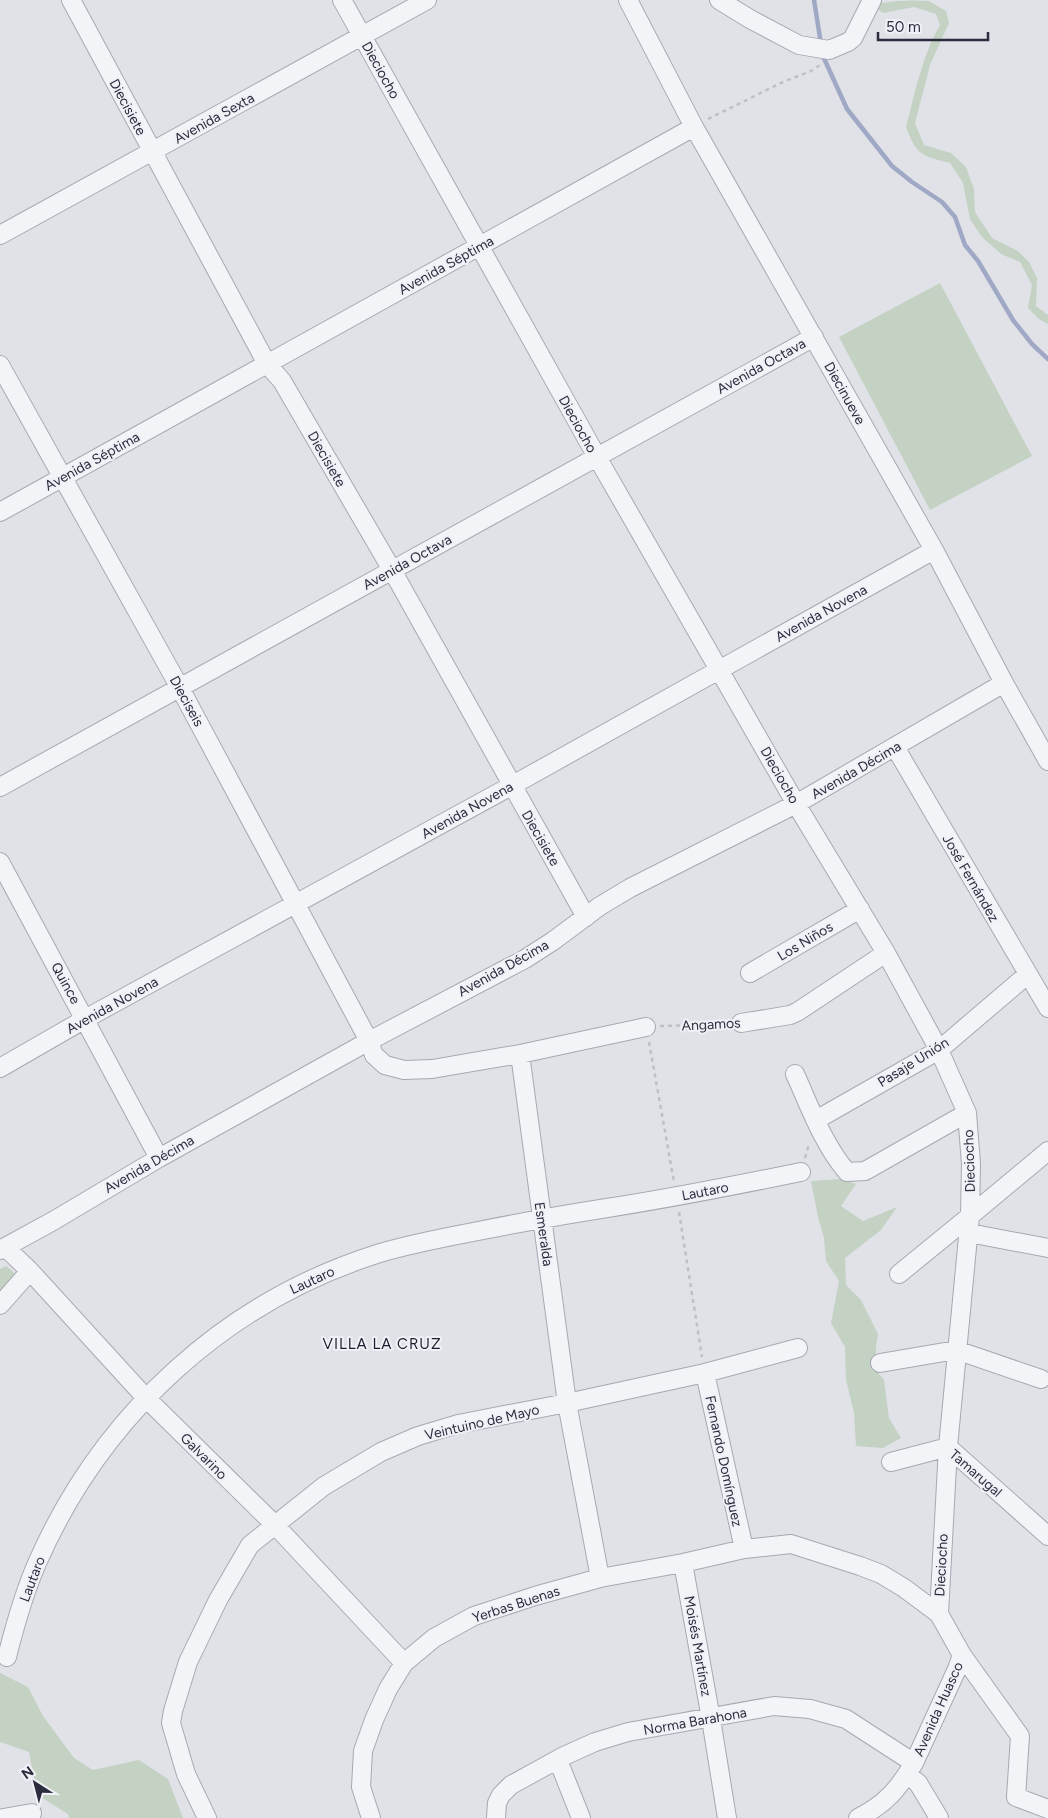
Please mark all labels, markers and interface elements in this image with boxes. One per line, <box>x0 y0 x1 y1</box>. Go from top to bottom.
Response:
scale bar <box>878 10 988 42</box>
text: 50 m <box>886 18 921 36</box>
street label: Dieciocho <box>358 39 403 102</box>
street label: Diecisiete <box>106 76 150 139</box>
street label: Avenida Sexta <box>171 89 257 147</box>
street label: Avenida Séptima <box>396 232 497 299</box>
street label: Avenida Octava <box>714 335 809 398</box>
street label: Diecinueve <box>820 359 869 428</box>
street label: Dieciocho <box>555 393 600 456</box>
street label: Avenida Séptima <box>42 428 143 495</box>
street label: Diecisiete <box>304 428 350 491</box>
street label: Avenida Octava <box>360 531 455 594</box>
street label: Avenida Novena <box>772 581 870 646</box>
street label: Dieciseis <box>166 673 207 730</box>
street label: Avenida Décima <box>808 738 904 803</box>
street label: Dieciocho <box>756 744 803 807</box>
street label: Avenida Novena <box>418 778 516 843</box>
street label: Diecisiete <box>518 807 564 870</box>
street label: José Fernández <box>939 831 1003 925</box>
street label: Los Niños <box>774 918 836 965</box>
street label: Avenida Décima <box>455 936 552 1000</box>
street label: Quince <box>47 959 84 1007</box>
street label: Avenida Novena <box>63 973 161 1038</box>
street label: Angamos <box>681 1014 741 1035</box>
street label: Pasaje Unión <box>875 1034 952 1091</box>
street label: Dieciocho <box>960 1129 979 1193</box>
street label: Avenida Décima <box>101 1132 197 1197</box>
street label: Lautaro <box>680 1179 730 1204</box>
street label: Esmeralda <box>531 1201 556 1267</box>
street label: Lautaro <box>287 1263 337 1298</box>
district label: VILLA LA CRUZ <box>322 1335 442 1353</box>
street label: Fernando Domínguez <box>701 1394 746 1528</box>
street label: Veintuino de Mayo <box>423 1401 541 1444</box>
street label: Galvarino <box>177 1429 231 1483</box>
street label: Tamarugal <box>946 1446 1005 1501</box>
street label: Dieciocho <box>931 1533 952 1597</box>
street label: Lautaro <box>16 1554 49 1604</box>
street label: Yerbas Buenas <box>470 1582 562 1627</box>
street label: Moisés Martínez <box>680 1594 715 1698</box>
street label: Avenida Huasco <box>910 1659 967 1759</box>
street label: Norma Barahona <box>642 1704 748 1739</box>
north arrow <box>10 1758 60 1808</box>
text: N <box>18 1763 37 1783</box>

